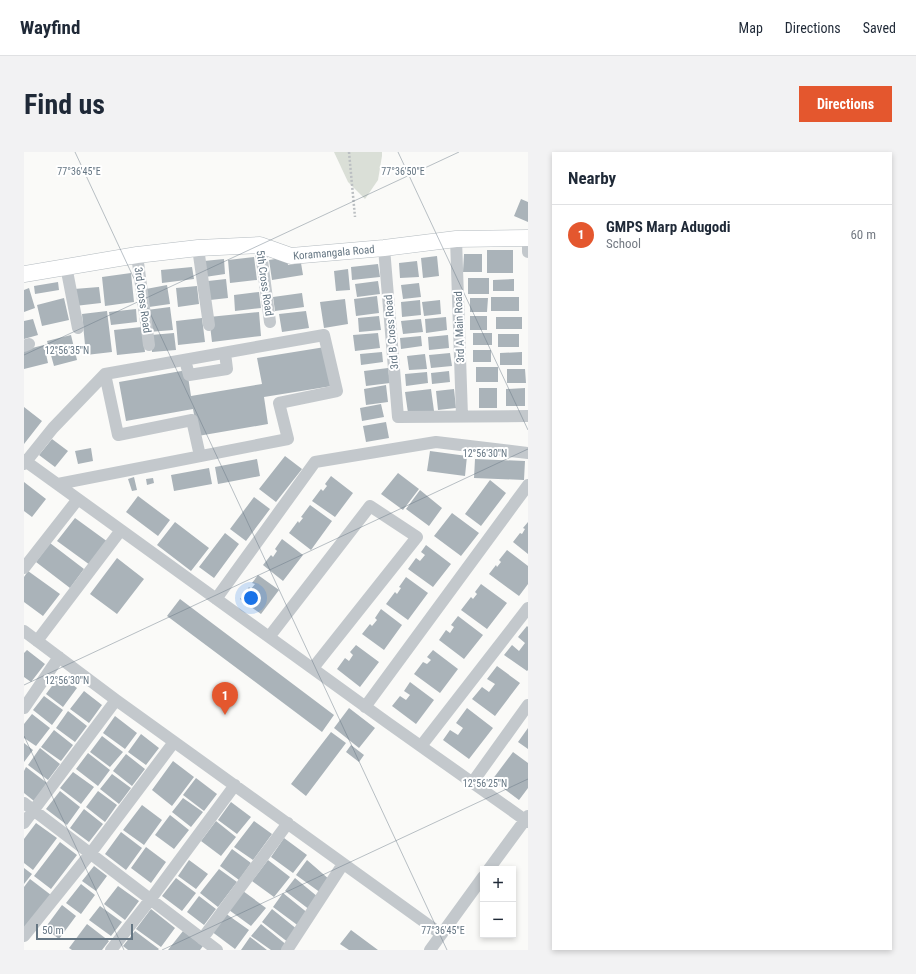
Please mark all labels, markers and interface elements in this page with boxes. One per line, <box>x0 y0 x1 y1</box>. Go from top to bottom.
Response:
text: Wayfind <box>20 16 80 39</box>
text: Map <box>739 20 763 36</box>
text: Directions <box>785 20 841 36</box>
text: Saved <box>863 20 896 36</box>
button: Directions <box>799 86 892 122</box>
text: Find us <box>24 88 105 121</box>
text: 77°36'45"E <box>57 166 101 177</box>
text: 77°36'50"E <box>381 166 425 177</box>
text: Nearby <box>568 168 616 188</box>
text: GMPS Marp Adugodi <box>606 218 731 236</box>
text: 1 <box>578 227 584 242</box>
text: 60 m <box>850 227 876 242</box>
text: School <box>606 236 641 251</box>
street label: Koramangala Road <box>293 243 375 263</box>
street label: 5th Cross Road <box>253 249 276 317</box>
street label: 3rd Cross Road <box>131 266 154 334</box>
street label: 3rd A Main Road <box>452 291 467 363</box>
street label: 3rd B Cross Road <box>382 294 401 370</box>
text: 12°56'35"N <box>45 345 89 356</box>
text: 12°56'30"N <box>463 448 507 459</box>
your location <box>241 588 261 608</box>
text: 12°56'30"N <box>45 675 89 686</box>
pin: 1 <box>212 682 238 715</box>
text: 12°56'25"N <box>463 778 507 789</box>
map controls <box>480 866 516 938</box>
button: + <box>480 866 516 902</box>
button: − <box>480 902 516 938</box>
scale bar <box>36 922 133 941</box>
text: 50 m <box>42 924 64 937</box>
text: 77°36'45"E <box>421 925 465 936</box>

